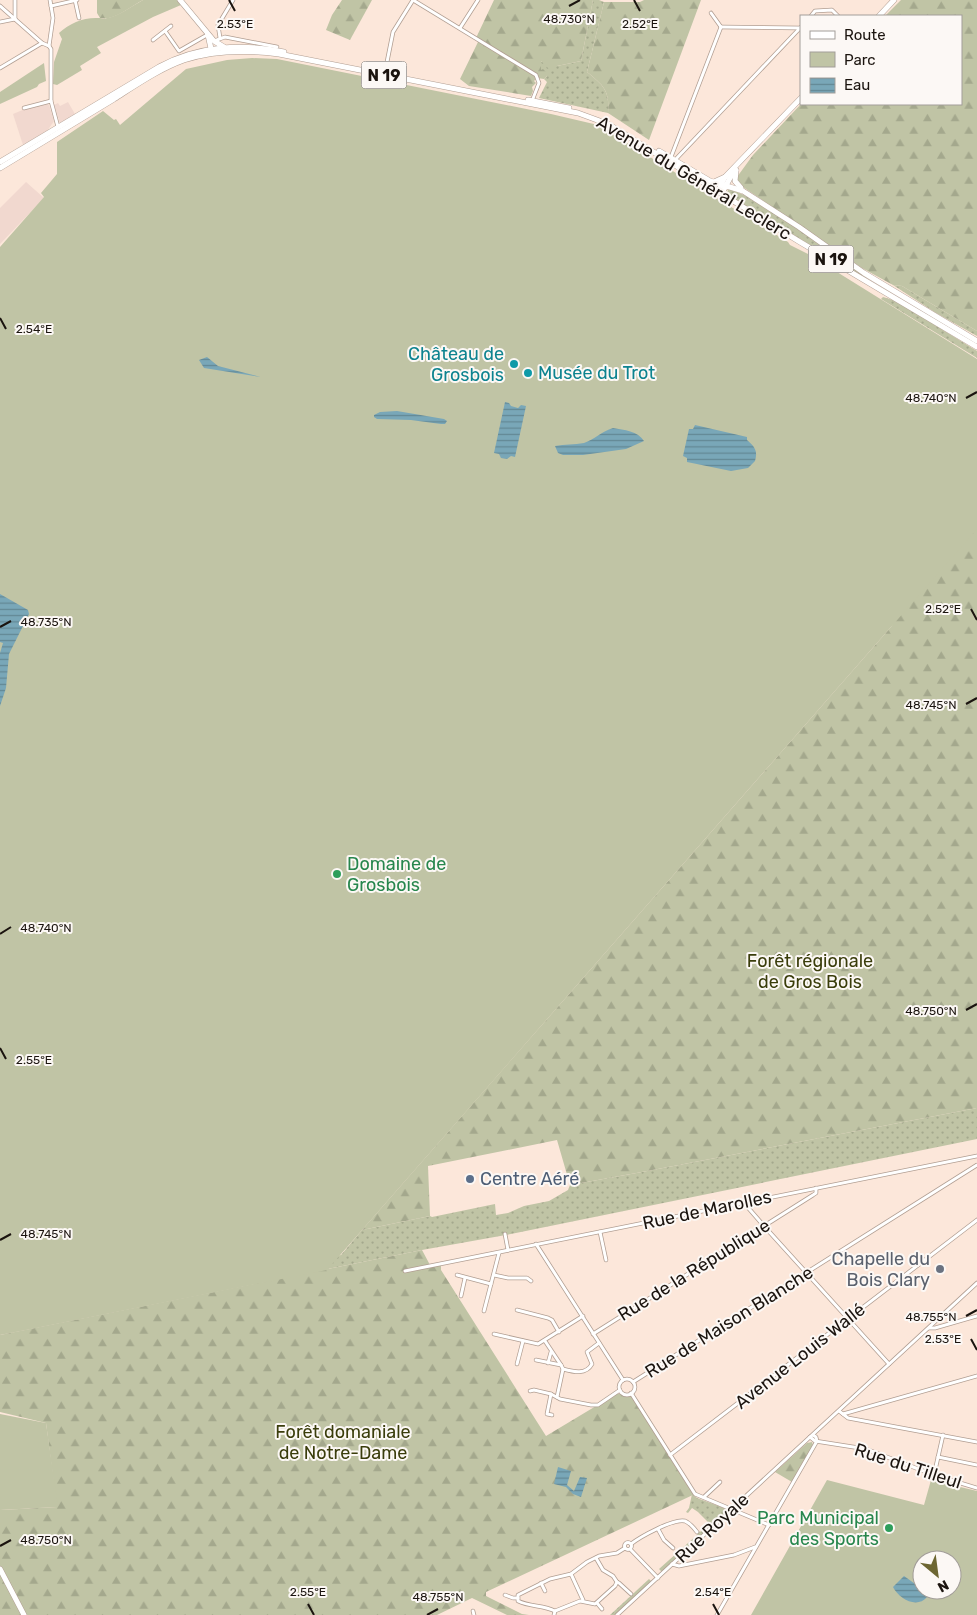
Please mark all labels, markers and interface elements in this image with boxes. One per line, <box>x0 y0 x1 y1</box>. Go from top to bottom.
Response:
text: 48.730°N <box>543 12 595 26</box>
legend <box>800 15 962 105</box>
text: 2.53°E <box>217 17 253 31</box>
text: 2.52°E <box>622 17 658 31</box>
text: Route <box>844 26 886 44</box>
text: Parc <box>844 51 876 69</box>
road number: N 19 <box>362 62 406 88</box>
text: Eau <box>844 76 870 94</box>
street label: Avenue du Général Leclerc <box>593 111 795 245</box>
road number: N 19 <box>808 245 854 272</box>
text: 2.54°E <box>16 322 52 336</box>
place label: Château de Grosbois <box>408 343 504 386</box>
marker: Château de Grosbois <box>508 358 520 370</box>
place label: Musée du Trot <box>538 362 655 384</box>
marker: Musée du Trot <box>522 367 534 379</box>
text: 48.740°N <box>905 391 957 405</box>
text: 2.52°E <box>925 602 961 616</box>
text: 48.735°N <box>20 615 72 629</box>
text: 48.745°N <box>906 698 956 712</box>
place label: Domaine de Grosbois <box>347 853 446 896</box>
marker: Domaine de Grosbois <box>331 868 343 880</box>
text: 48.740°N <box>20 921 72 935</box>
park label: Forêt régionale de Gros Bois <box>747 950 873 993</box>
text: 48.750°N <box>905 1004 957 1018</box>
text: 2.55°E <box>16 1053 52 1067</box>
place label: Centre Aéré <box>480 1168 579 1190</box>
marker: Centre Aéré <box>464 1173 476 1185</box>
street label: Rue de Marolles <box>640 1186 774 1234</box>
street label: Rue de la République <box>614 1214 774 1326</box>
text: 48.745°N <box>21 1227 71 1241</box>
place label: Chapelle du Bois Clary <box>832 1248 930 1291</box>
street label: Rue de Maison Blanche <box>641 1261 817 1383</box>
marker: Chapelle du Bois Clary <box>934 1263 946 1275</box>
street label: Avenue Louis Wallé <box>731 1298 869 1414</box>
text: 48.755°N <box>905 1310 957 1324</box>
text: 2.53°E <box>925 1332 961 1346</box>
park label: Forêt domaniale de Notre-Dame <box>275 1421 411 1464</box>
street label: Rue du Tilleul <box>852 1438 964 1494</box>
street label: Rue Royale <box>671 1488 753 1568</box>
place label: Parc Municipal des Sports <box>757 1507 879 1550</box>
marker: Parc Municipal des Sports <box>883 1522 895 1534</box>
text: 48.750°N <box>20 1533 72 1547</box>
north arrow <box>912 1550 962 1600</box>
text: N <box>935 1576 952 1596</box>
text: 2.55°E <box>290 1585 326 1599</box>
text: 2.54°E <box>695 1585 731 1599</box>
text: 48.755°N <box>412 1590 464 1604</box>

